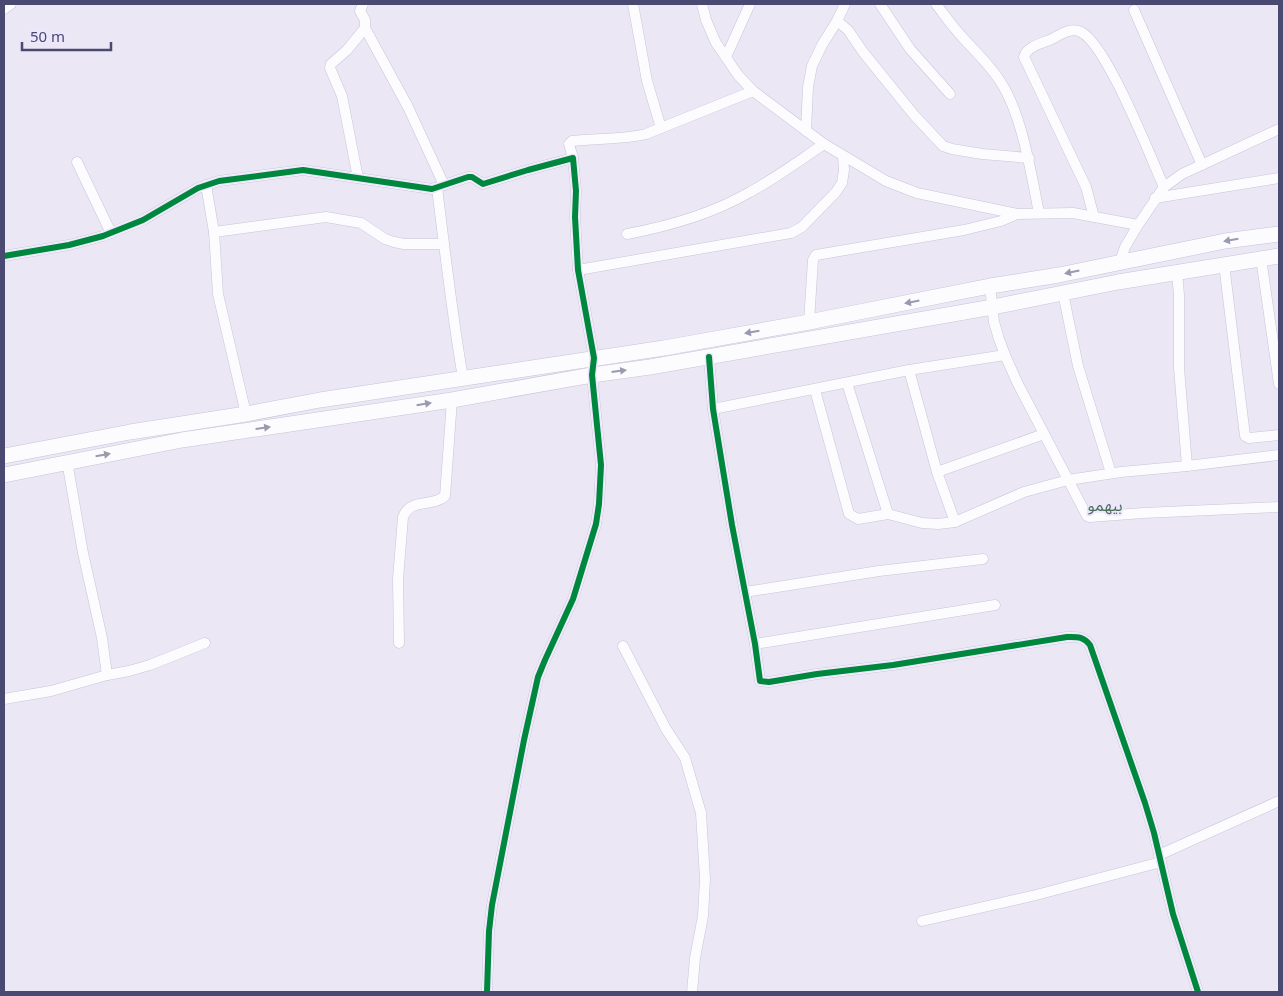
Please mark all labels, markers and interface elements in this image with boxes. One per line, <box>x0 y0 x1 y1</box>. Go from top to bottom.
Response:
scale bar <box>22 20 111 52</box>
text: 50 m <box>30 26 65 46</box>
one-way arrow <box>1223 237 1239 245</box>
one-way arrow <box>1064 268 1079 276</box>
one-way arrow <box>903 298 919 306</box>
one-way arrow <box>744 329 760 337</box>
one-way arrow <box>611 367 627 375</box>
one-way arrow <box>416 400 432 408</box>
one-way arrow <box>256 424 272 432</box>
one-way arrow <box>95 451 111 459</box>
district label: بيهمو <box>1087 494 1123 516</box>

